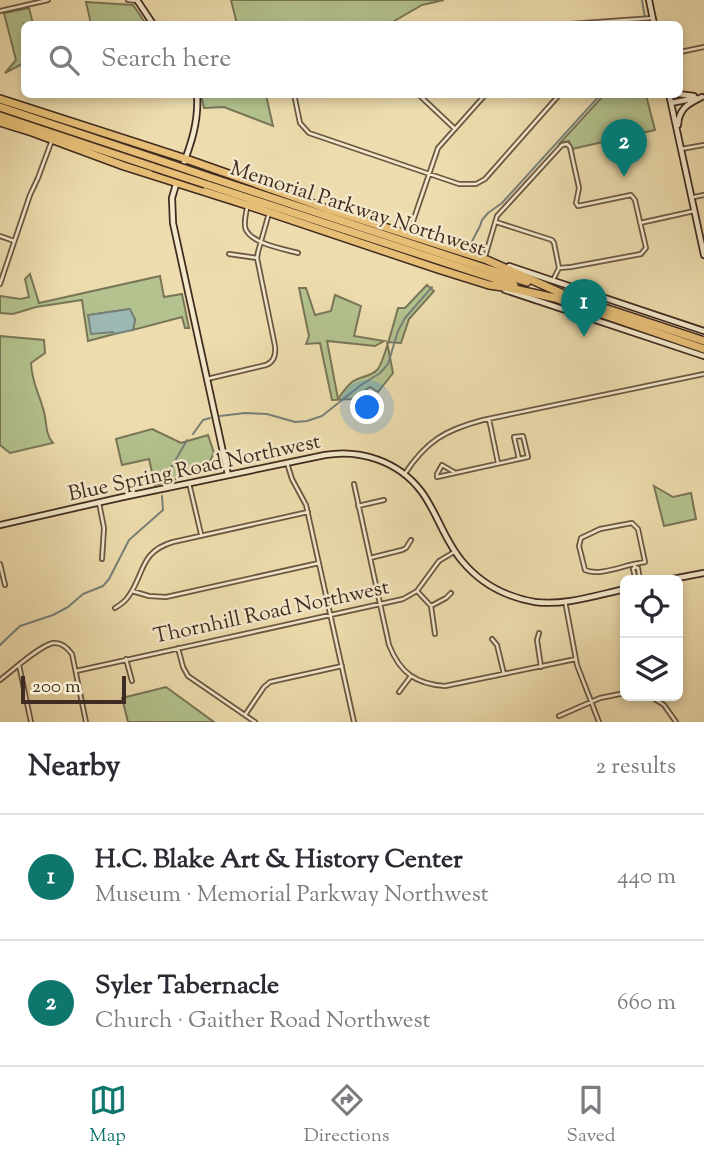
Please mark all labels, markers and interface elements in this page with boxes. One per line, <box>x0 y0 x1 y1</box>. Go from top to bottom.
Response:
search box <box>21 21 683 98</box>
icon: search <box>45 41 83 79</box>
text: Search here <box>101 41 231 78</box>
pin: 2 <box>601 119 647 177</box>
street label: Memorial Parkway Northwest <box>226 154 489 265</box>
pin: 1 <box>561 279 607 337</box>
your location <box>350 390 384 424</box>
street label: Blue Spring Road Northwest <box>66 428 323 510</box>
street label: Thornhill Road Northwest <box>151 573 392 653</box>
map controls <box>620 575 683 701</box>
button: locate <box>620 575 683 638</box>
button: layers <box>620 638 683 701</box>
scale bar <box>21 673 126 705</box>
text: 200 m <box>32 674 81 701</box>
text: Nearby <box>28 746 120 789</box>
text: 2 results <box>596 751 676 784</box>
text: H.C. Blake Art & History Center <box>95 842 463 879</box>
text: 1 <box>47 861 55 894</box>
text: 440 m <box>617 861 676 894</box>
text: Museum · Memorial Parkway Northwest <box>95 879 489 912</box>
text: Syler Tabernacle <box>95 968 279 1005</box>
text: 2 <box>46 987 56 1020</box>
text: 660 m <box>617 987 676 1020</box>
text: Church · Gaither Road Northwest <box>95 1005 430 1038</box>
tab: Map <box>89 1081 127 1150</box>
tab: Directions <box>304 1081 389 1150</box>
tab: Saved <box>567 1081 615 1150</box>

